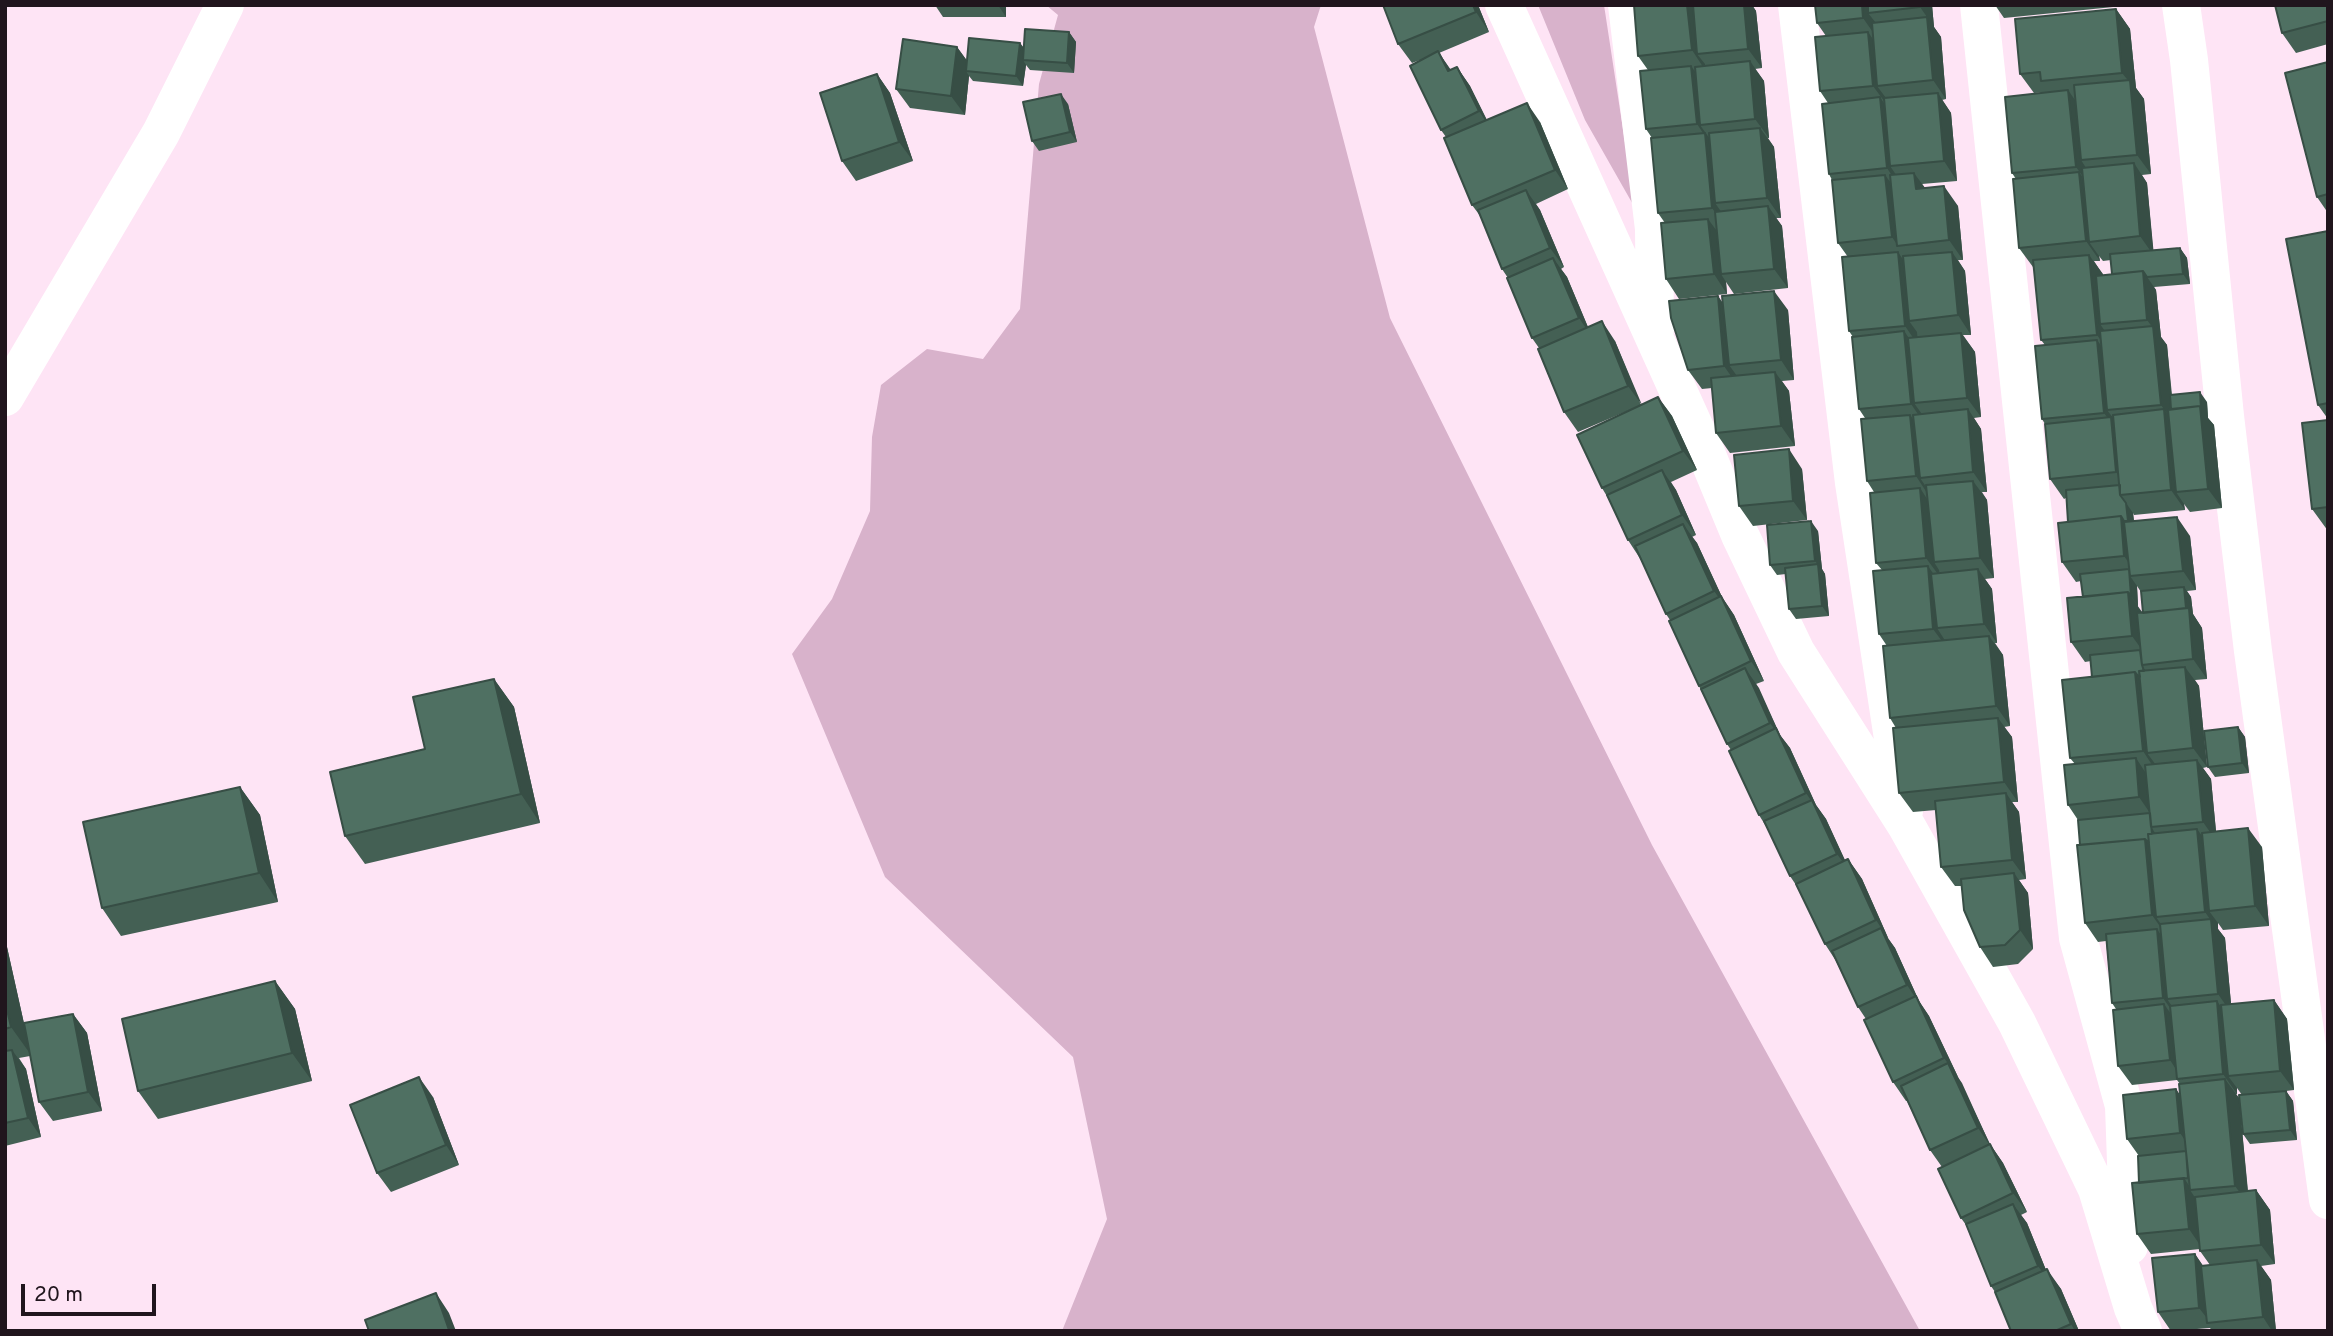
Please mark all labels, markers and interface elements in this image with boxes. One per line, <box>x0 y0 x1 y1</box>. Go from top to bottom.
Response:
scale bar <box>24 1270 159 1314</box>
text: 20 m <box>34 1282 83 1309</box>

